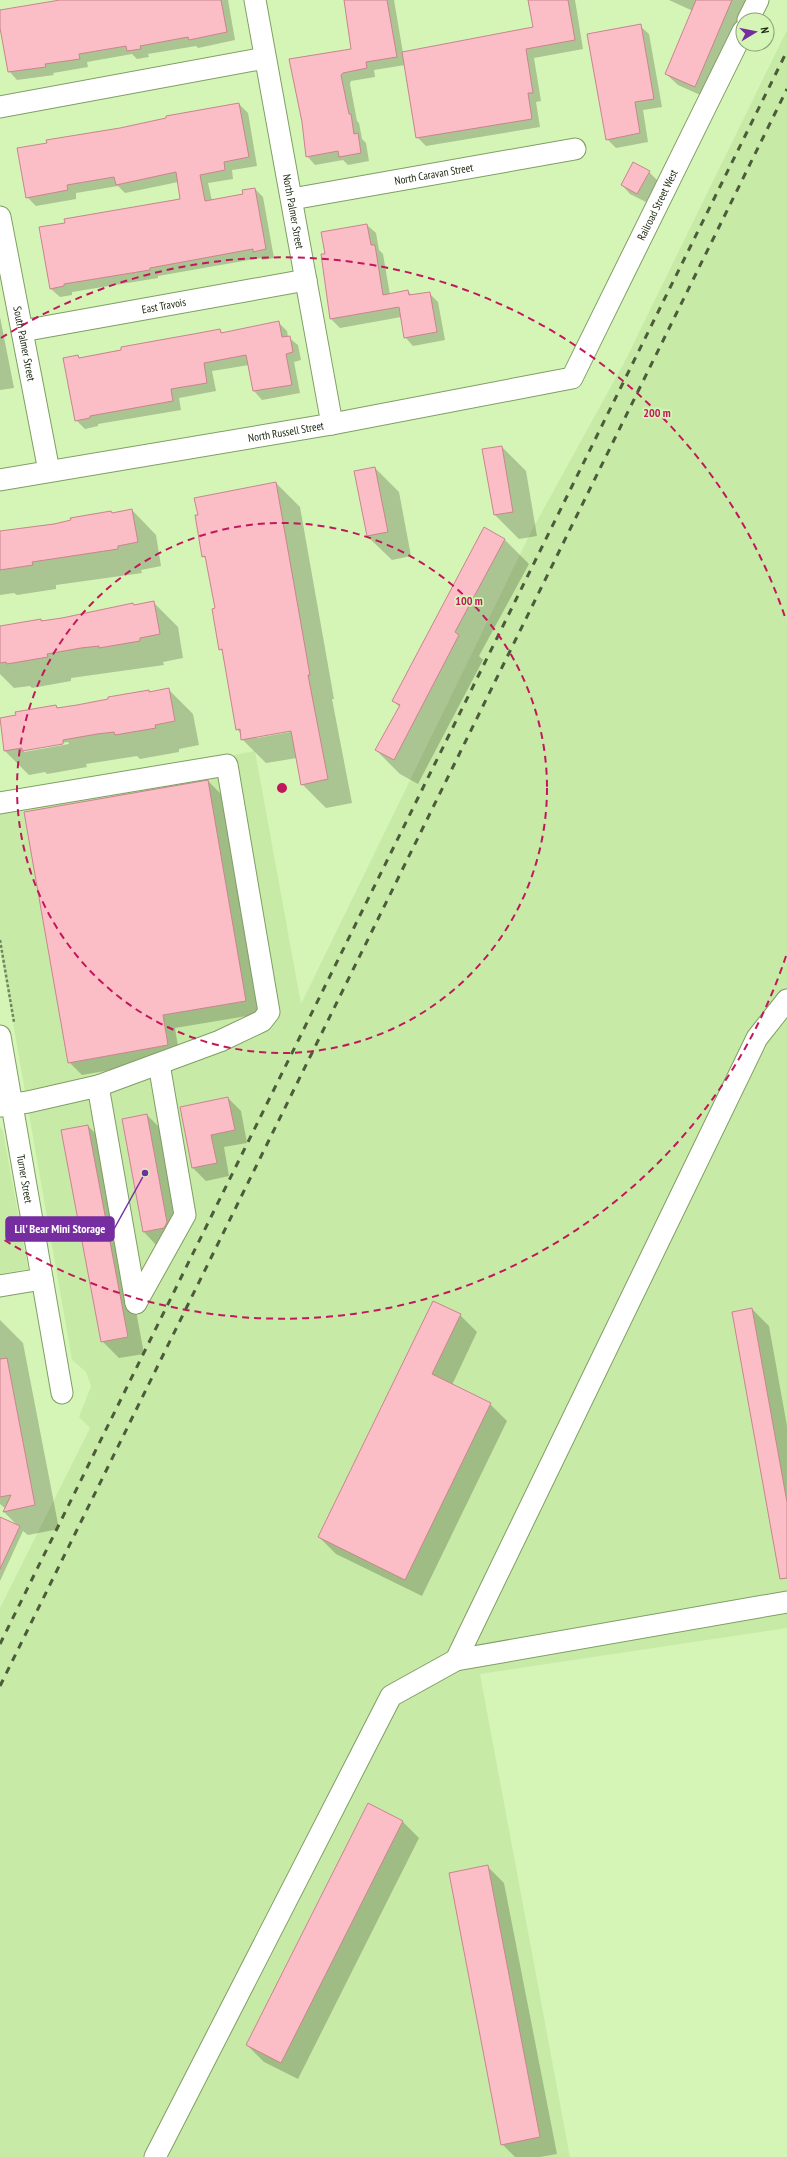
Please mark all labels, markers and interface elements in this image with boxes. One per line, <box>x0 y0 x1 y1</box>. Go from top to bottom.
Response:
north arrow <box>735 12 775 52</box>
text: N <box>757 26 772 34</box>
street label: North Caravan Street <box>393 160 474 188</box>
street label: Railroad Street West <box>634 167 681 243</box>
street label: North Palmer Street <box>280 173 307 250</box>
street label: East Travois <box>141 295 187 316</box>
street label: South Palmer Street <box>10 305 39 382</box>
text: 200 m <box>643 405 671 420</box>
street label: North Russell Street <box>247 418 325 445</box>
text: 100 m <box>455 593 483 608</box>
centre of rings <box>275 781 289 795</box>
street label: Turner Street <box>14 1153 36 1204</box>
callout: Lil' Bear Mini Storage <box>6 1217 114 1241</box>
text: Lil' Bear Mini Storage <box>14 1221 106 1236</box>

